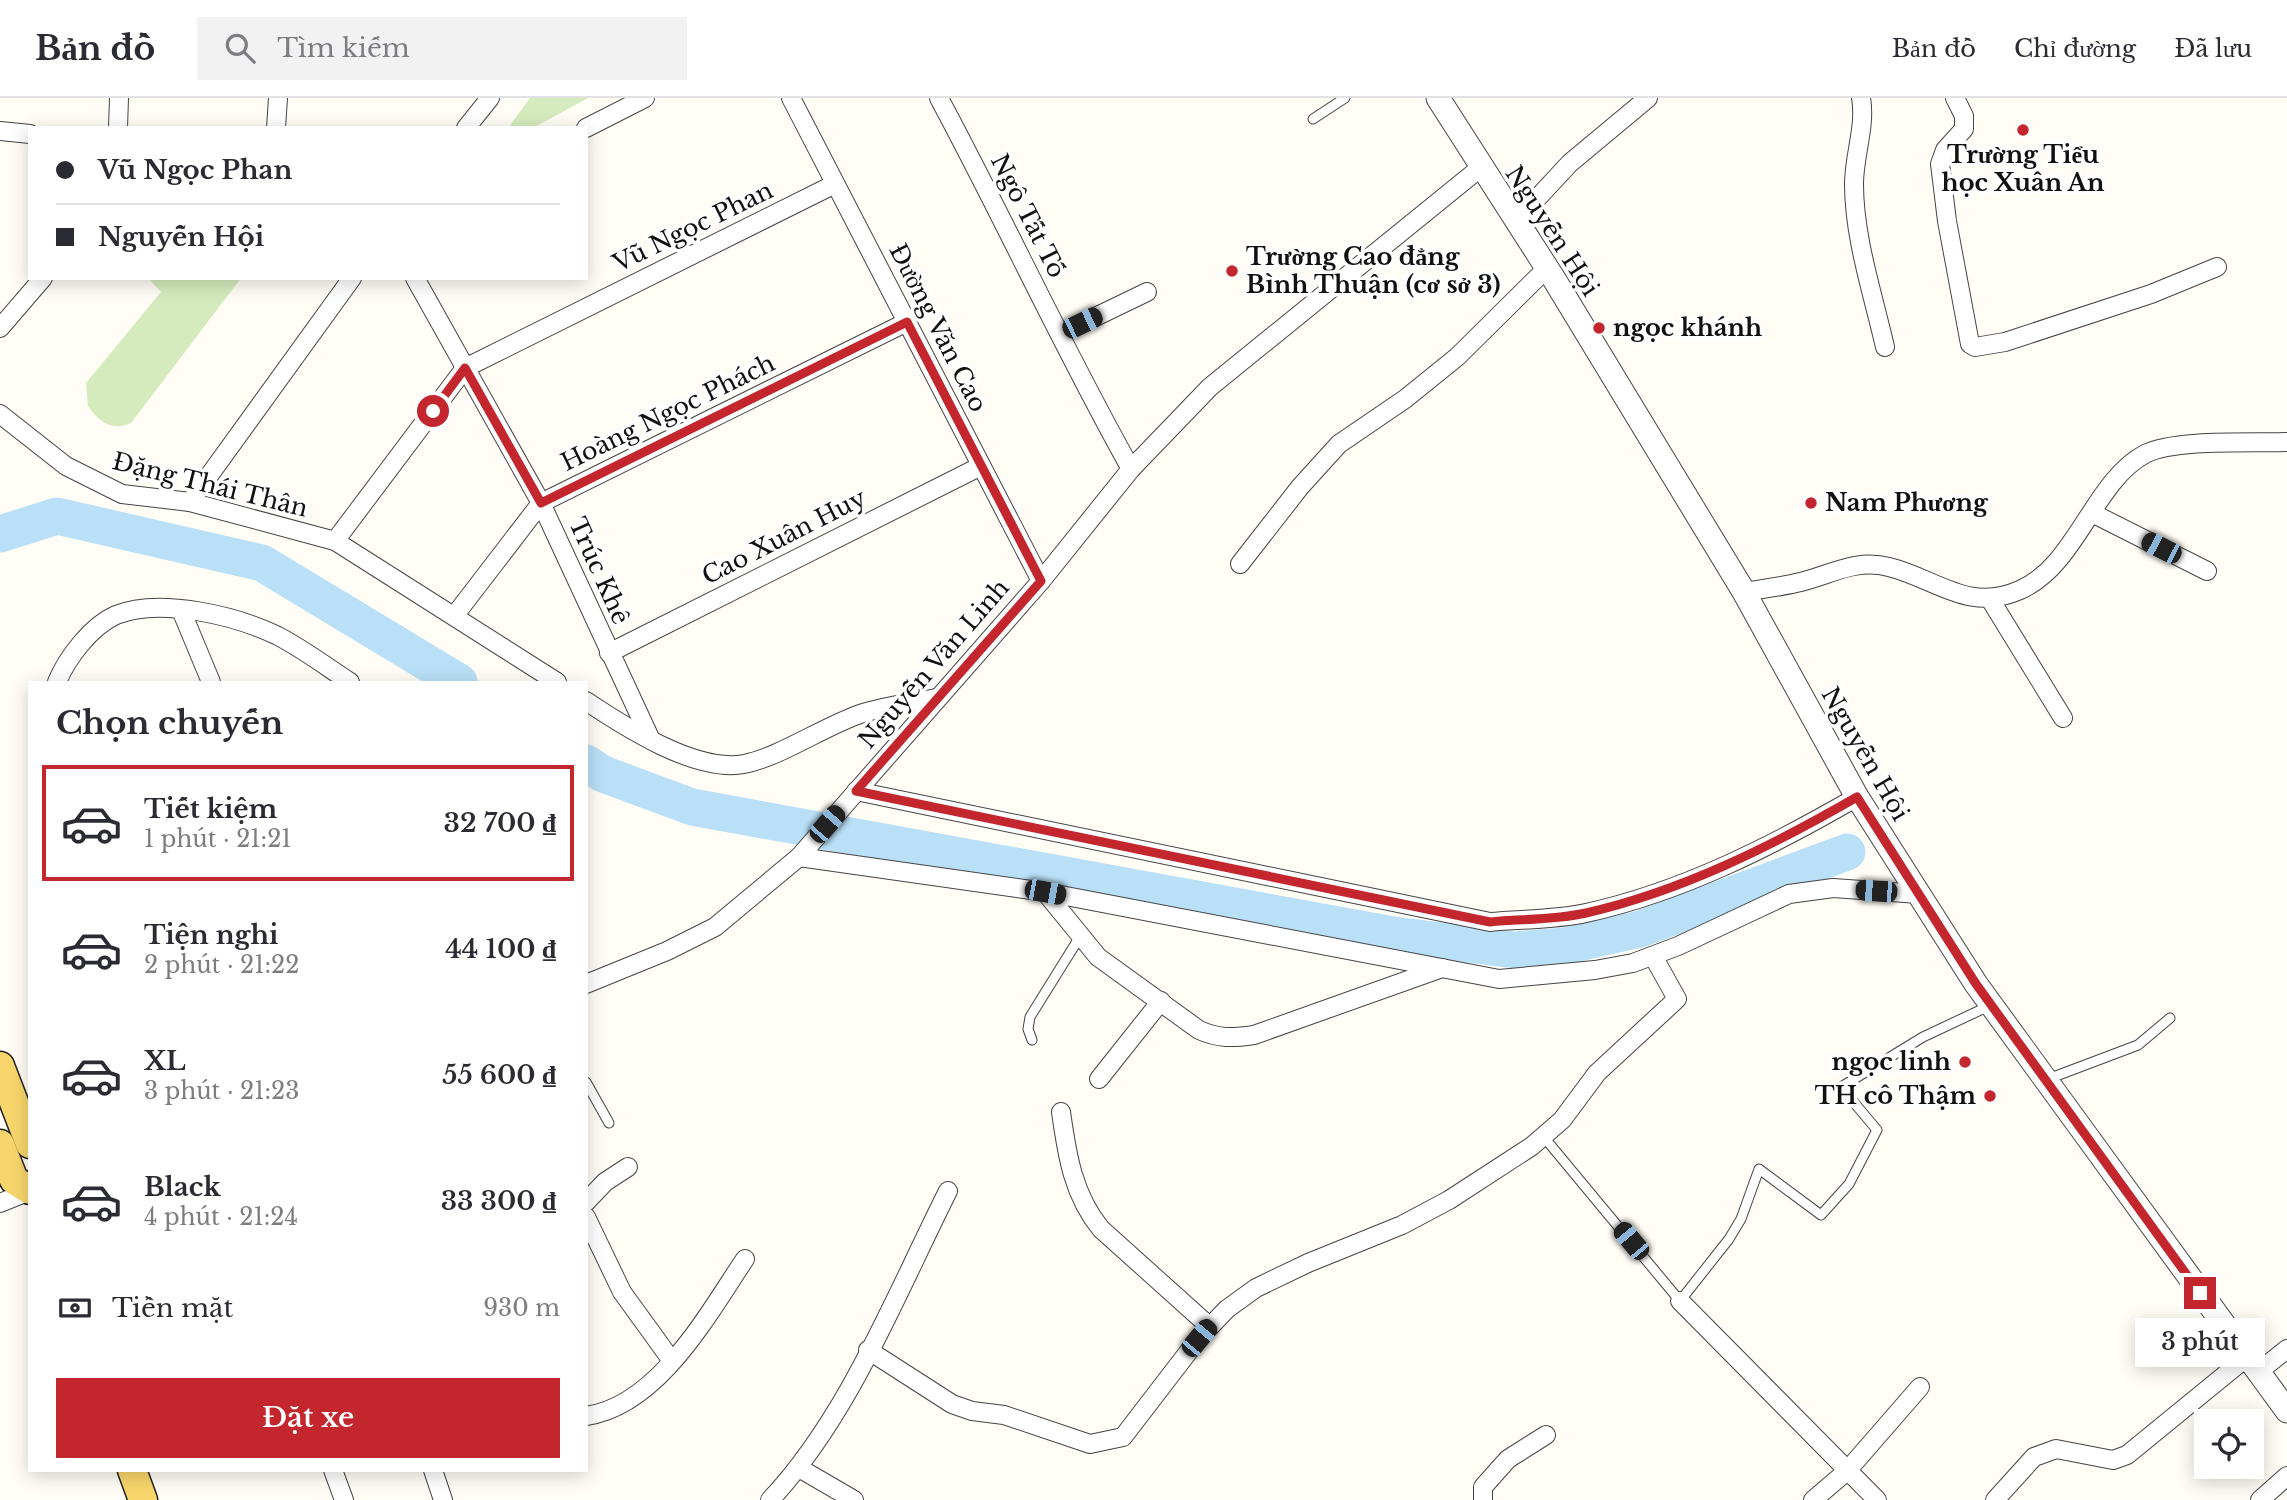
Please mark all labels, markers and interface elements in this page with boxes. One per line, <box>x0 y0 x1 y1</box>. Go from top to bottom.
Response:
search box <box>197 17 687 80</box>
text: Bản đồ <box>35 28 155 69</box>
icon: search <box>221 29 259 67</box>
text: Tìm kiếm <box>277 32 410 64</box>
text: Bản đồ <box>1892 34 1976 63</box>
text: Chỉ đường <box>2014 34 2136 63</box>
text: Đã lưu <box>2174 34 2252 63</box>
marker: Trường Tiểu học Xuân An <box>2015 122 2031 138</box>
place label: Trường Tiểu học Xuân An <box>1942 140 2105 197</box>
street label: Ngô Tất Tố <box>985 149 1072 282</box>
text: Vũ Ngọc Phan <box>98 154 292 186</box>
street label: Nguyễn Hội <box>1500 160 1605 301</box>
street label: Vũ Ngọc Phan <box>607 175 778 278</box>
text: Nguyễn Hội <box>98 221 264 253</box>
street label: Đường Văn Cao <box>884 239 993 417</box>
place label: Trường Cao đẳng Bình Thuận (cơ sở 3) <box>1246 242 1500 299</box>
marker: Trường Cao đẳng Bình Thuận (cơ sở 3) <box>1224 263 1240 279</box>
car <box>1059 304 1106 342</box>
place label: ngọc khánh <box>1613 313 1762 342</box>
marker: ngọc khánh <box>1591 320 1607 336</box>
street label: Hoàng Ngọc Phách <box>556 348 779 477</box>
route start <box>417 395 449 427</box>
street label: Đặng Thái Thân <box>109 446 311 523</box>
street label: Cao Xuân Huy <box>697 482 871 590</box>
place label: Nam Phương <box>1825 488 1989 517</box>
marker: Nam Phương <box>1803 495 1819 511</box>
street label: Trúc Khê <box>563 513 636 629</box>
car <box>2138 529 2185 567</box>
street label: Nguyễn Văn Linh <box>852 573 1015 754</box>
street label: Nguyễn Hội <box>1816 682 1915 826</box>
text: Chọn chuyến <box>56 703 283 743</box>
icon: car <box>60 792 123 855</box>
text: Tiết kiệm <box>144 793 277 825</box>
car <box>806 801 849 847</box>
text: 32 700 ₫ <box>444 807 556 839</box>
text: 1 phút · 21:21 <box>144 825 292 853</box>
car <box>1023 878 1068 906</box>
car <box>1855 879 1898 903</box>
icon: car <box>60 918 123 981</box>
text: Tiện nghi <box>144 919 278 951</box>
text: 44 100 ₫ <box>445 933 556 965</box>
text: 2 phút · 21:22 <box>144 951 299 979</box>
icon: car <box>60 1044 123 1107</box>
text: XL <box>144 1045 186 1077</box>
place label: ngọc linh <box>1832 1047 1951 1076</box>
marker: ngọc linh <box>1957 1054 1973 1070</box>
text: 55 600 ₫ <box>442 1059 556 1091</box>
text: 3 phút · 21:23 <box>144 1077 299 1105</box>
place label: TH cô Thậm <box>1815 1081 1976 1110</box>
marker: TH cô Thậm <box>1982 1088 1998 1104</box>
icon: car <box>60 1170 123 1233</box>
text: Black <box>144 1171 221 1203</box>
text: 33 300 ₫ <box>441 1185 556 1217</box>
text: 4 phút · 21:24 <box>144 1203 298 1231</box>
car <box>1610 1218 1653 1264</box>
route end <box>2184 1277 2216 1309</box>
icon: cash <box>56 1289 94 1327</box>
text: Tiền mặt <box>112 1292 233 1324</box>
text: 930 m <box>483 1294 560 1322</box>
car <box>1178 1315 1221 1361</box>
callout: 3 phút <box>2135 1318 2265 1366</box>
text: 3 phút <box>2161 1328 2239 1356</box>
button: Đặt xe <box>56 1378 560 1458</box>
map controls <box>2194 1409 2264 1479</box>
button: locate <box>2194 1409 2264 1479</box>

